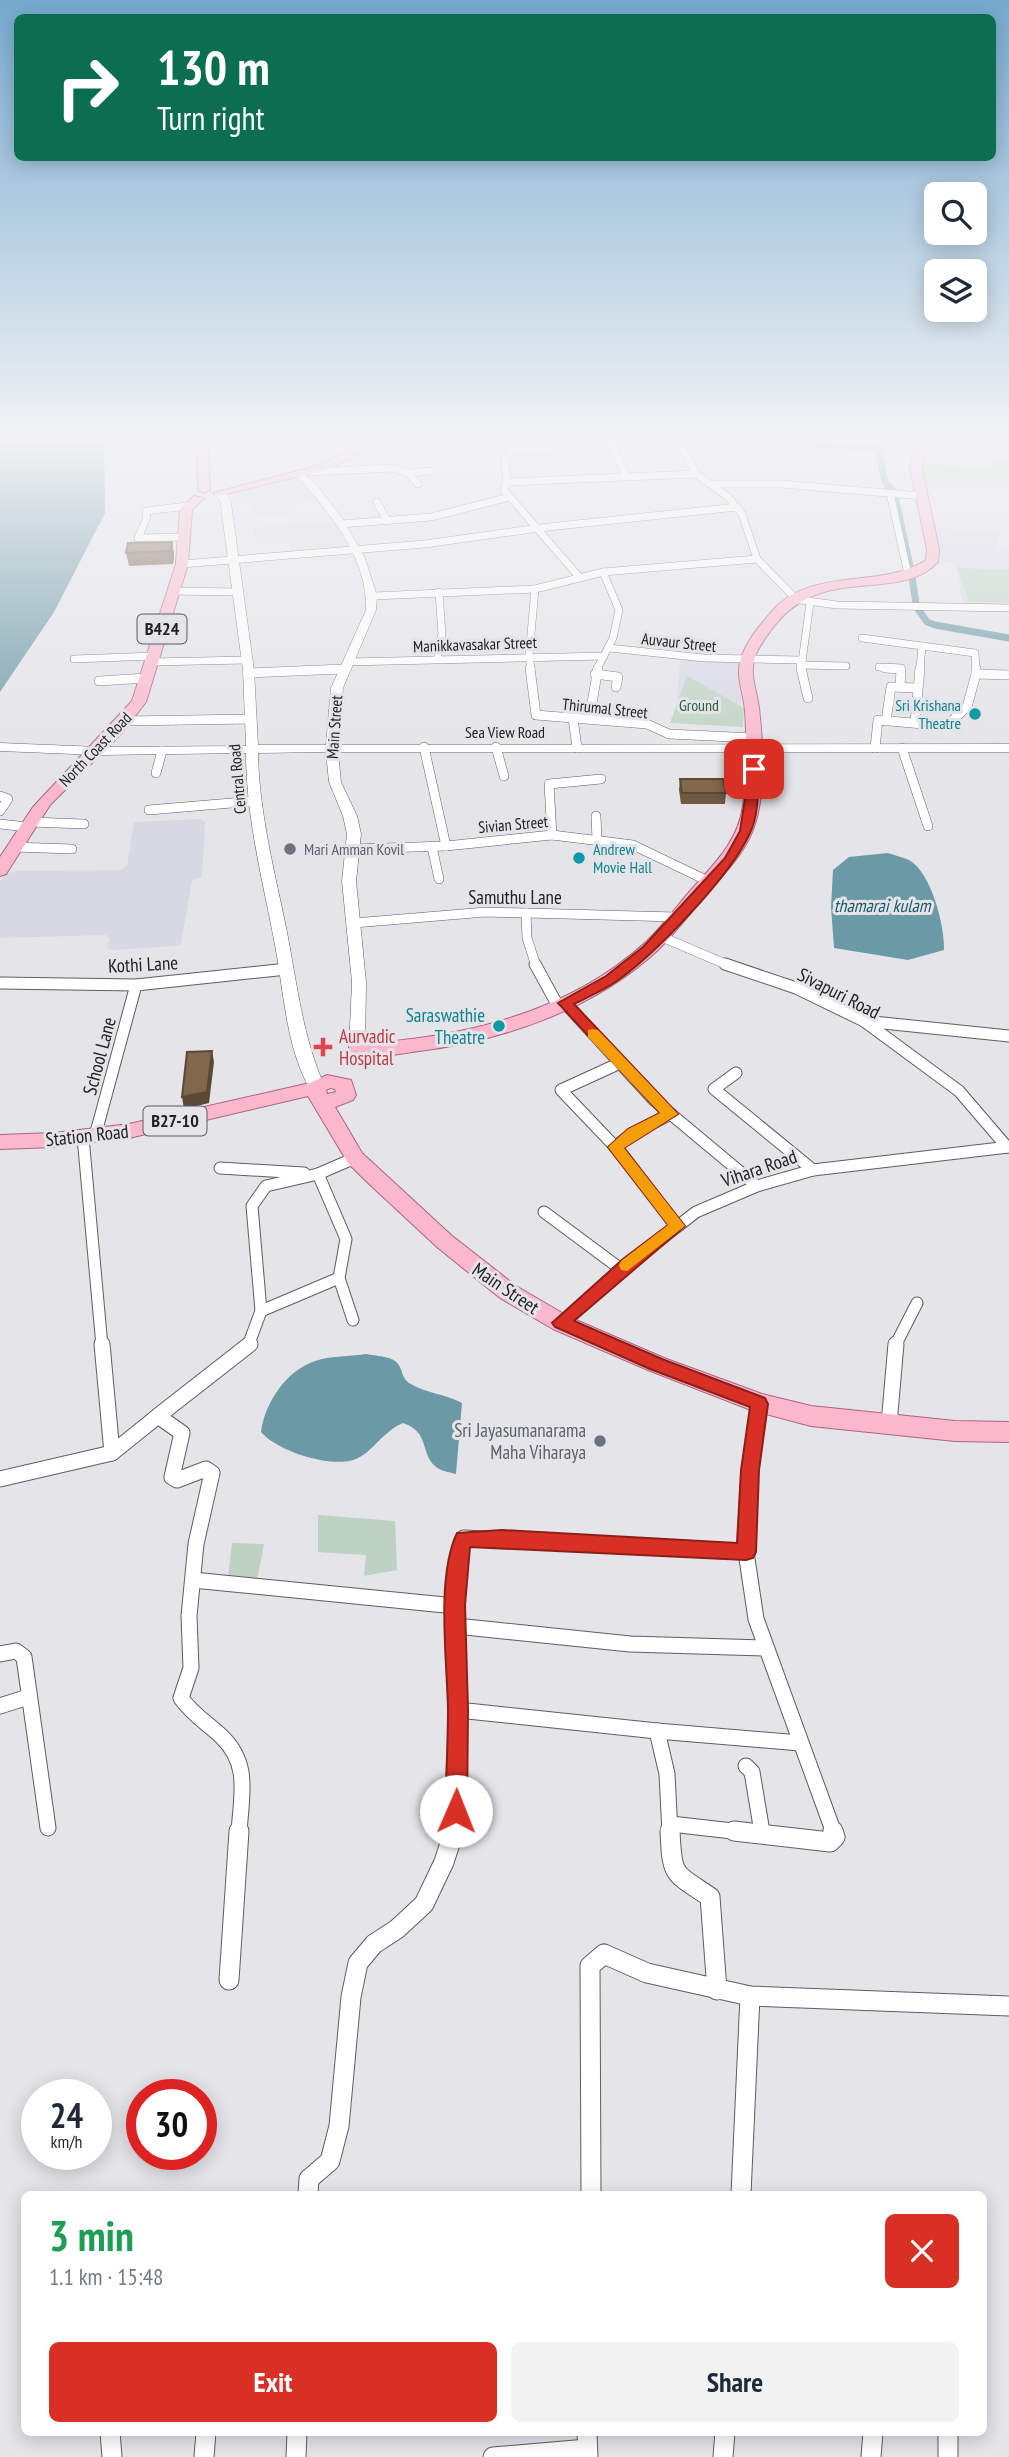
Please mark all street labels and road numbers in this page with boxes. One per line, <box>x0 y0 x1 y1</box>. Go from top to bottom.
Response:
road number: B424 <box>138 614 186 644</box>
street label: Auvaur Street <box>641 628 718 656</box>
street label: Manikkavasakar Street <box>413 632 538 656</box>
street label: Main Street <box>322 694 346 759</box>
street label: Thirumal Street <box>561 694 649 723</box>
street label: North Coast Road <box>55 708 136 790</box>
street label: Sea View Road <box>465 722 545 742</box>
street label: Central Road <box>224 743 250 815</box>
street label: Sivian Street <box>477 811 549 837</box>
street label: Samuthu Lane <box>468 885 562 909</box>
street label: Kothi Lane <box>107 950 179 978</box>
street label: Sivapuri Road <box>794 962 884 1024</box>
street label: School Lane <box>77 1014 121 1098</box>
road number: B27-10 <box>144 1106 206 1136</box>
street label: Station Road <box>44 1119 130 1151</box>
street label: Vihara Road <box>717 1144 800 1192</box>
street label: Main Street <box>468 1257 545 1319</box>

